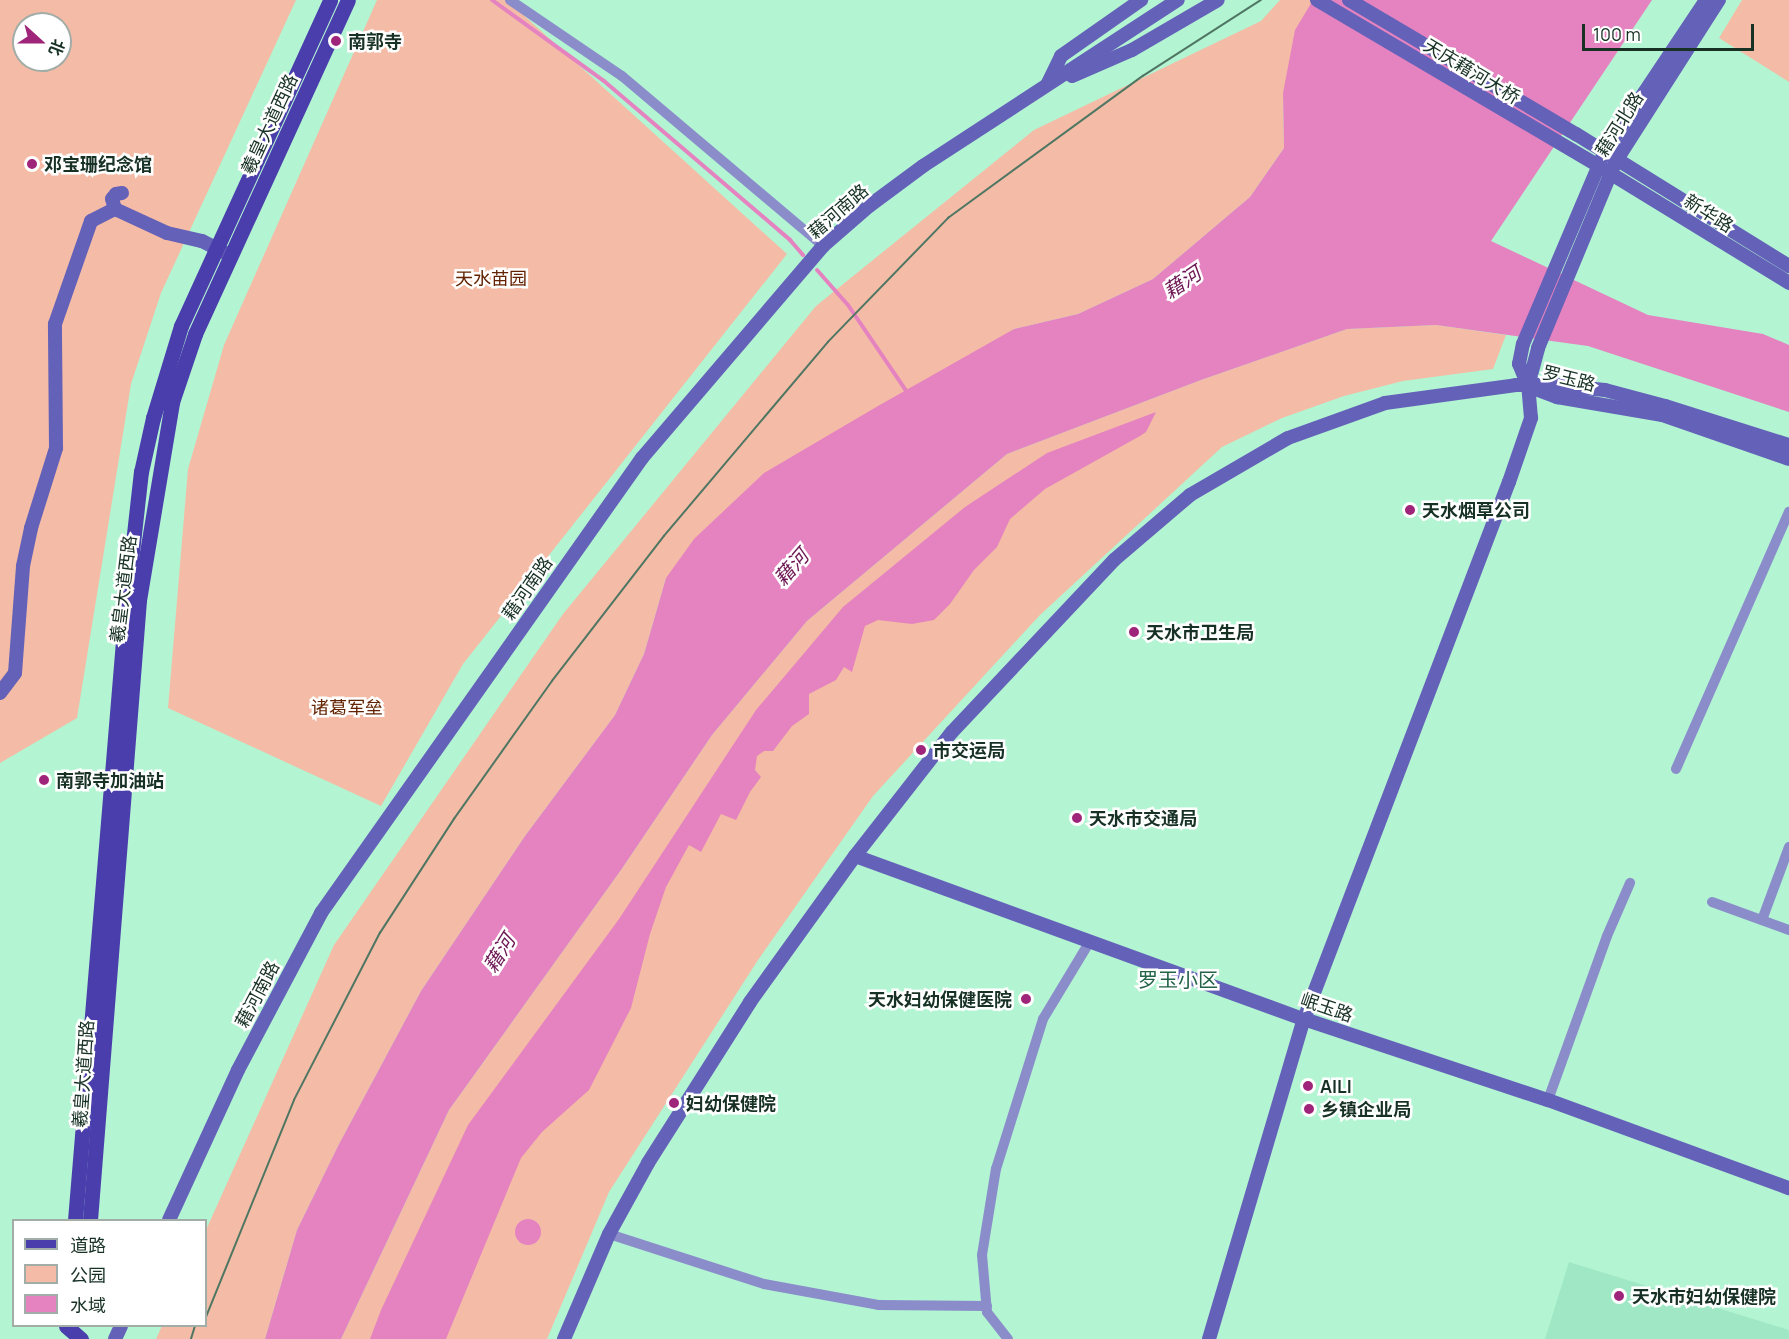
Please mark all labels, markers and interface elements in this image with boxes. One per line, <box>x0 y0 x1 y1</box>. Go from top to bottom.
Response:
north arrow <box>12 12 72 72</box>
scale bar <box>1585 12 1758 50</box>
text: 100 m <box>1593 22 1641 46</box>
place label: 南郭寺 <box>348 30 402 52</box>
marker: 南郭寺 <box>329 34 343 48</box>
street label: 天庆藉河大桥 <box>1420 34 1524 108</box>
text: 北 <box>44 36 70 59</box>
street label: 羲皇大道西路 <box>236 70 302 178</box>
street label: 藉河北路 <box>1591 88 1647 160</box>
place label: 邓宝珊纪念馆 <box>44 153 152 175</box>
marker: 邓宝珊纪念馆 <box>25 157 39 171</box>
street label: 藉河南路 <box>804 179 872 243</box>
street label: 新华路 <box>1680 190 1738 236</box>
water label: 藉河 <box>1159 261 1205 303</box>
park label: 天水苗园 <box>455 267 527 289</box>
street label: 罗玉路 <box>1540 361 1598 395</box>
place label: 天水烟草公司 <box>1422 499 1530 521</box>
marker: 天水烟草公司 <box>1403 503 1417 517</box>
street label: 羲皇大道西路 <box>106 534 140 644</box>
water label: 藉河 <box>769 544 813 590</box>
street label: 藉河南路 <box>498 552 556 624</box>
place label: 天水市卫生局 <box>1146 621 1254 643</box>
marker: 天水市卫生局 <box>1127 625 1141 639</box>
park label: 诸葛军垒 <box>311 696 383 718</box>
place label: 市交运局 <box>933 739 1005 761</box>
marker: 市交运局 <box>914 743 928 757</box>
place label: 南郭寺加油站 <box>56 769 164 791</box>
marker: 南郭寺加油站 <box>37 773 51 787</box>
place label: 天水市交通局 <box>1089 807 1197 829</box>
marker: 天水市交通局 <box>1070 811 1084 825</box>
water label: 藉河 <box>478 930 520 976</box>
street label: 藉河南路 <box>231 957 283 1031</box>
district label: 罗玉小区 <box>1138 967 1218 991</box>
place label: 天水妇幼保健医院 <box>868 988 1012 1010</box>
street label: 岷玉路 <box>1298 988 1356 1026</box>
marker: 天水妇幼保健医院 <box>1017 990 1035 1008</box>
street label: 羲皇大道西路 <box>68 1019 98 1129</box>
place label: AILI <box>1320 1075 1352 1097</box>
marker: AILI <box>1301 1079 1315 1093</box>
place label: 妇幼保健院 <box>686 1092 776 1114</box>
marker: 妇幼保健院 <box>667 1096 681 1110</box>
place label: 乡镇企业局 <box>1321 1098 1411 1120</box>
marker: 乡镇企业局 <box>1302 1102 1316 1116</box>
legend <box>12 1219 207 1327</box>
text: 道路 <box>70 1233 106 1257</box>
text: 公园 <box>70 1263 106 1287</box>
place label: 天水市妇幼保健院 <box>1632 1285 1776 1307</box>
marker: 天水市妇幼保健院 <box>1610 1287 1628 1305</box>
text: 水域 <box>70 1293 106 1317</box>

